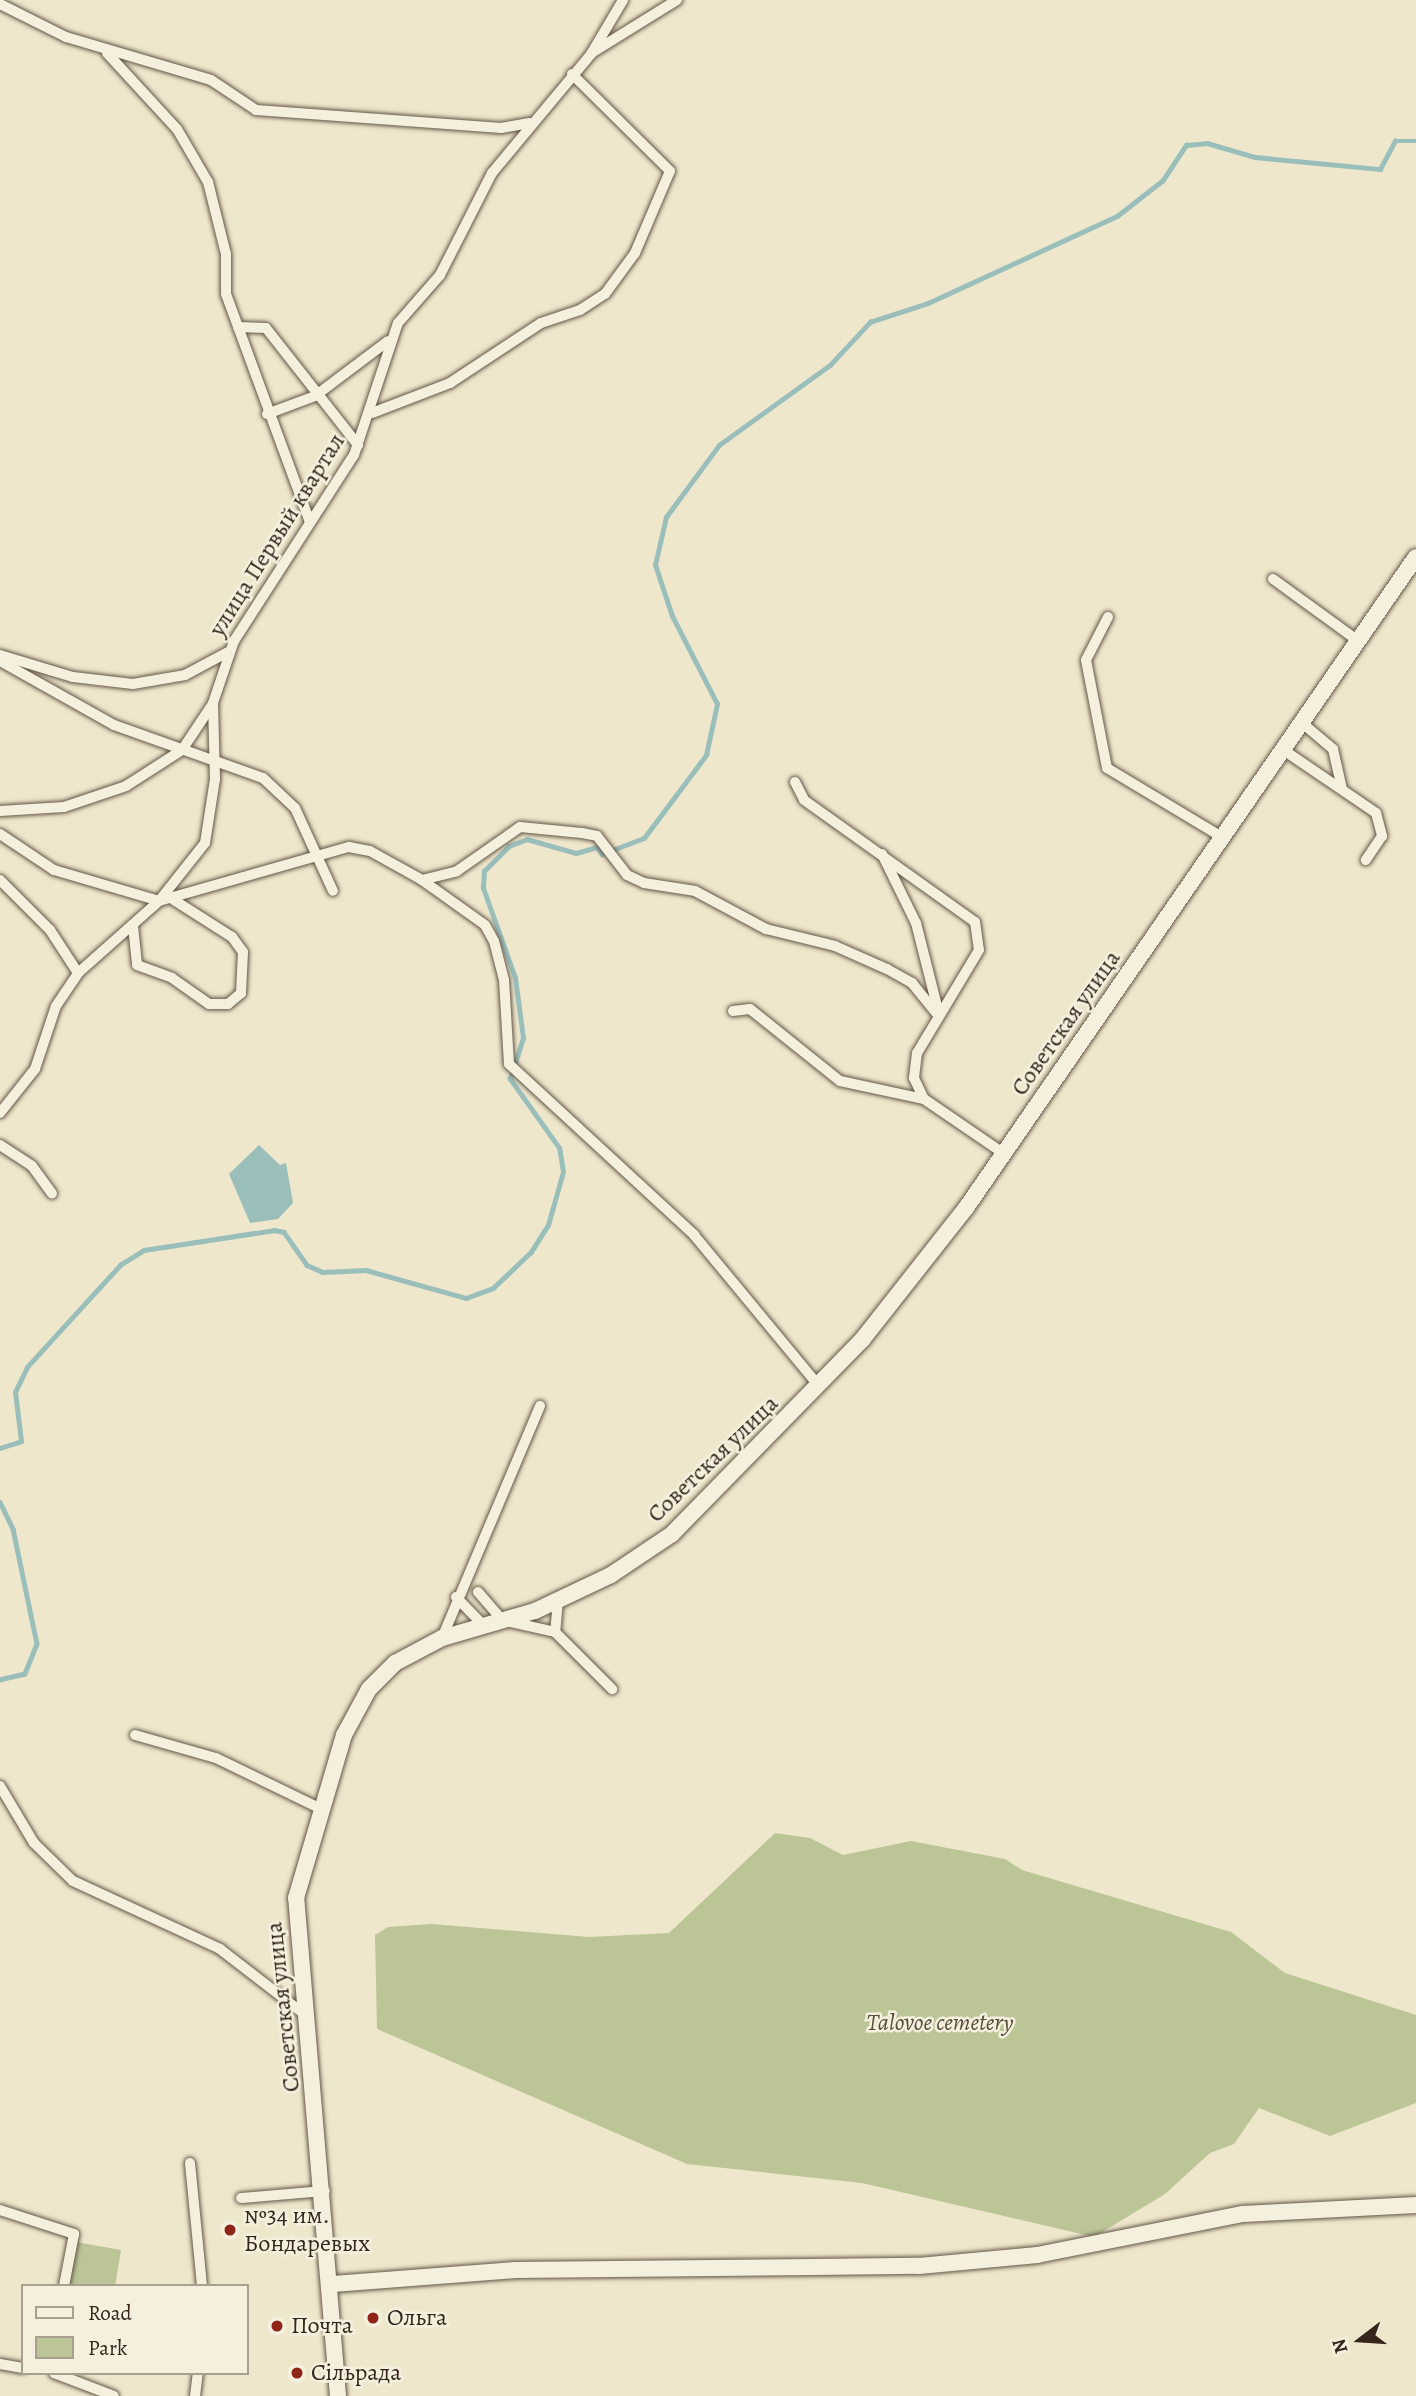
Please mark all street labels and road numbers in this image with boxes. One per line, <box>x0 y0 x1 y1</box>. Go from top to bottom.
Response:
street label: улица Первый квартал <box>203 428 351 642</box>
street label: Советская улица <box>1005 945 1127 1101</box>
street label: Советская улица <box>642 1389 784 1529</box>
street label: Советская улица <box>260 1921 306 2093</box>

